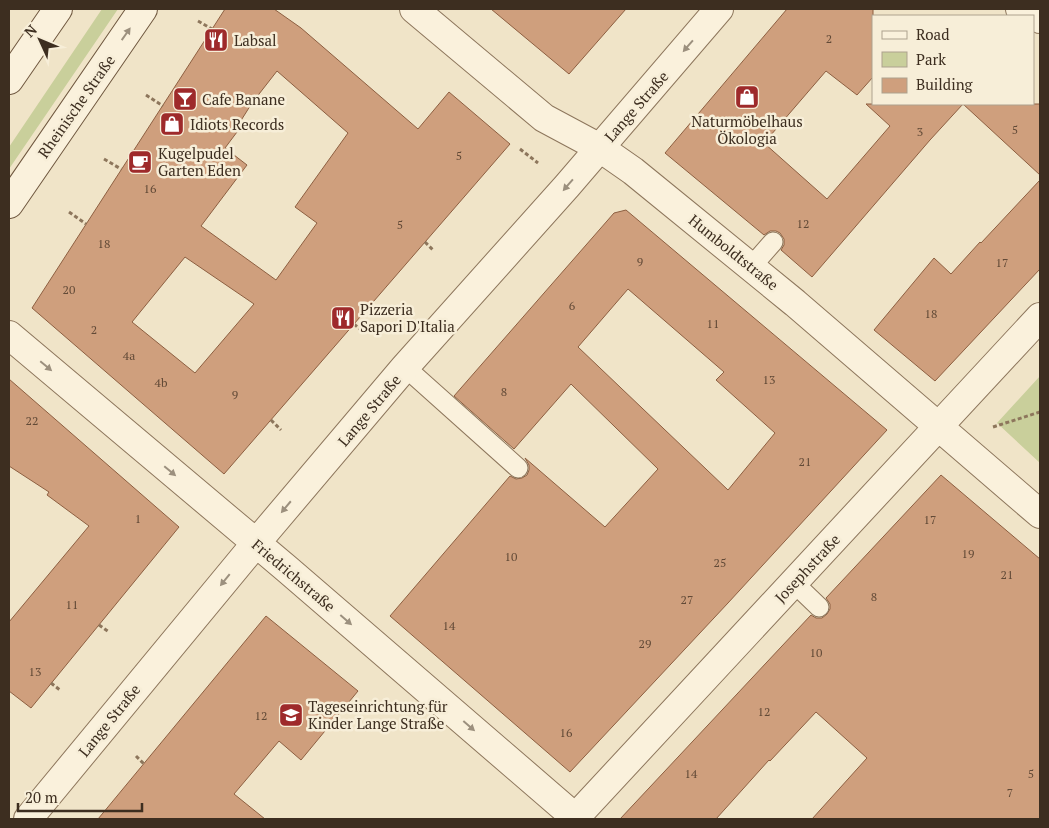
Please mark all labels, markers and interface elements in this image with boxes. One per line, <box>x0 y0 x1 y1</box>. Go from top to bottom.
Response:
north arrow <box>15 15 65 65</box>
legend <box>872 15 1034 105</box>
text: N <box>20 20 41 41</box>
text: Road <box>916 24 949 44</box>
one-way arrow <box>121 27 131 40</box>
restaurant icon: Labsal <box>203 27 229 53</box>
place label: Labsal <box>234 30 277 50</box>
house number: 2 <box>826 31 832 46</box>
one-way arrow <box>683 40 694 52</box>
text: Park <box>916 49 946 69</box>
street label: Rheinische Straße <box>33 51 119 161</box>
street label: Lange Straße <box>600 66 672 146</box>
text: Building <box>916 74 974 94</box>
shop icon: Naturmöbelhaus Ökologia <box>734 84 760 110</box>
bar icon: Cafe Banane <box>172 86 198 112</box>
place label: Cafe Banane <box>202 89 285 109</box>
shop icon: Idiots Records <box>159 111 185 137</box>
place label: Naturmöbelhaus Ökologia <box>691 111 803 148</box>
place label: Idiots Records <box>190 114 284 134</box>
house number: 5 <box>1012 122 1018 137</box>
house number: 3 <box>917 124 923 139</box>
place label: Kugelpudel Garten Eden <box>158 143 241 180</box>
house number: 5 <box>456 148 462 163</box>
cafe icon: Kugelpudel Garten Eden <box>127 149 153 175</box>
one-way arrow <box>562 179 574 191</box>
house number: 16 <box>144 181 157 196</box>
street label: Humboldtstraße <box>685 210 783 294</box>
house number: 12 <box>797 216 809 231</box>
house number: 5 <box>397 217 403 232</box>
house number: 18 <box>98 236 110 251</box>
house number: 9 <box>637 254 643 269</box>
house number: 17 <box>996 255 1008 270</box>
house number: 20 <box>63 282 75 297</box>
house number: 6 <box>569 298 576 313</box>
place label: Pizzeria Sapori D'Italia <box>360 299 455 336</box>
restaurant icon: Pizzeria Sapori D'Italia <box>330 305 356 331</box>
house number: 18 <box>925 306 937 321</box>
house number: 11 <box>707 316 719 331</box>
house number: 2 <box>91 322 97 337</box>
house number: 4a <box>123 348 135 363</box>
one-way arrow <box>40 360 52 371</box>
street label: Lange Straße <box>333 370 405 450</box>
house number: 13 <box>763 372 775 387</box>
house number: 4b <box>155 375 168 390</box>
house number: 8 <box>501 384 507 399</box>
house number: 9 <box>232 387 238 402</box>
house number: 22 <box>26 413 38 428</box>
house number: 21 <box>799 454 811 469</box>
one-way arrow <box>164 465 177 476</box>
one-way arrow <box>280 501 292 513</box>
house number: 1 <box>135 511 141 526</box>
house number: 17 <box>924 512 936 527</box>
street label: Josephstraße <box>770 529 844 607</box>
street label: Friedrichstraße <box>248 534 340 616</box>
house number: 19 <box>962 546 974 561</box>
house number: 10 <box>505 549 517 564</box>
house number: 25 <box>714 555 726 570</box>
house number: 21 <box>1001 567 1013 582</box>
one-way arrow <box>219 574 230 587</box>
house number: 8 <box>871 589 877 604</box>
house number: 27 <box>681 592 693 607</box>
house number: 11 <box>66 597 78 612</box>
one-way arrow <box>339 614 352 625</box>
house number: 14 <box>443 618 456 633</box>
house number: 29 <box>639 636 651 651</box>
house number: 10 <box>810 645 822 660</box>
house number: 13 <box>29 664 41 679</box>
street label: Lange Straße <box>74 680 144 760</box>
place label: Tageseinrichtung für Kinder Lange Straße <box>308 696 448 733</box>
school or university icon: Tageseinrichtung für Kinder Lange Straße <box>278 702 304 728</box>
house number: 12 <box>758 704 770 719</box>
house number: 12 <box>255 708 267 723</box>
one-way arrow <box>463 720 475 731</box>
house number: 16 <box>560 725 573 740</box>
house number: 14 <box>685 766 698 781</box>
house number: 5 <box>1028 766 1034 781</box>
scale bar <box>18 780 141 812</box>
house number: 7 <box>1007 785 1013 800</box>
text: 20 m <box>25 787 58 807</box>

